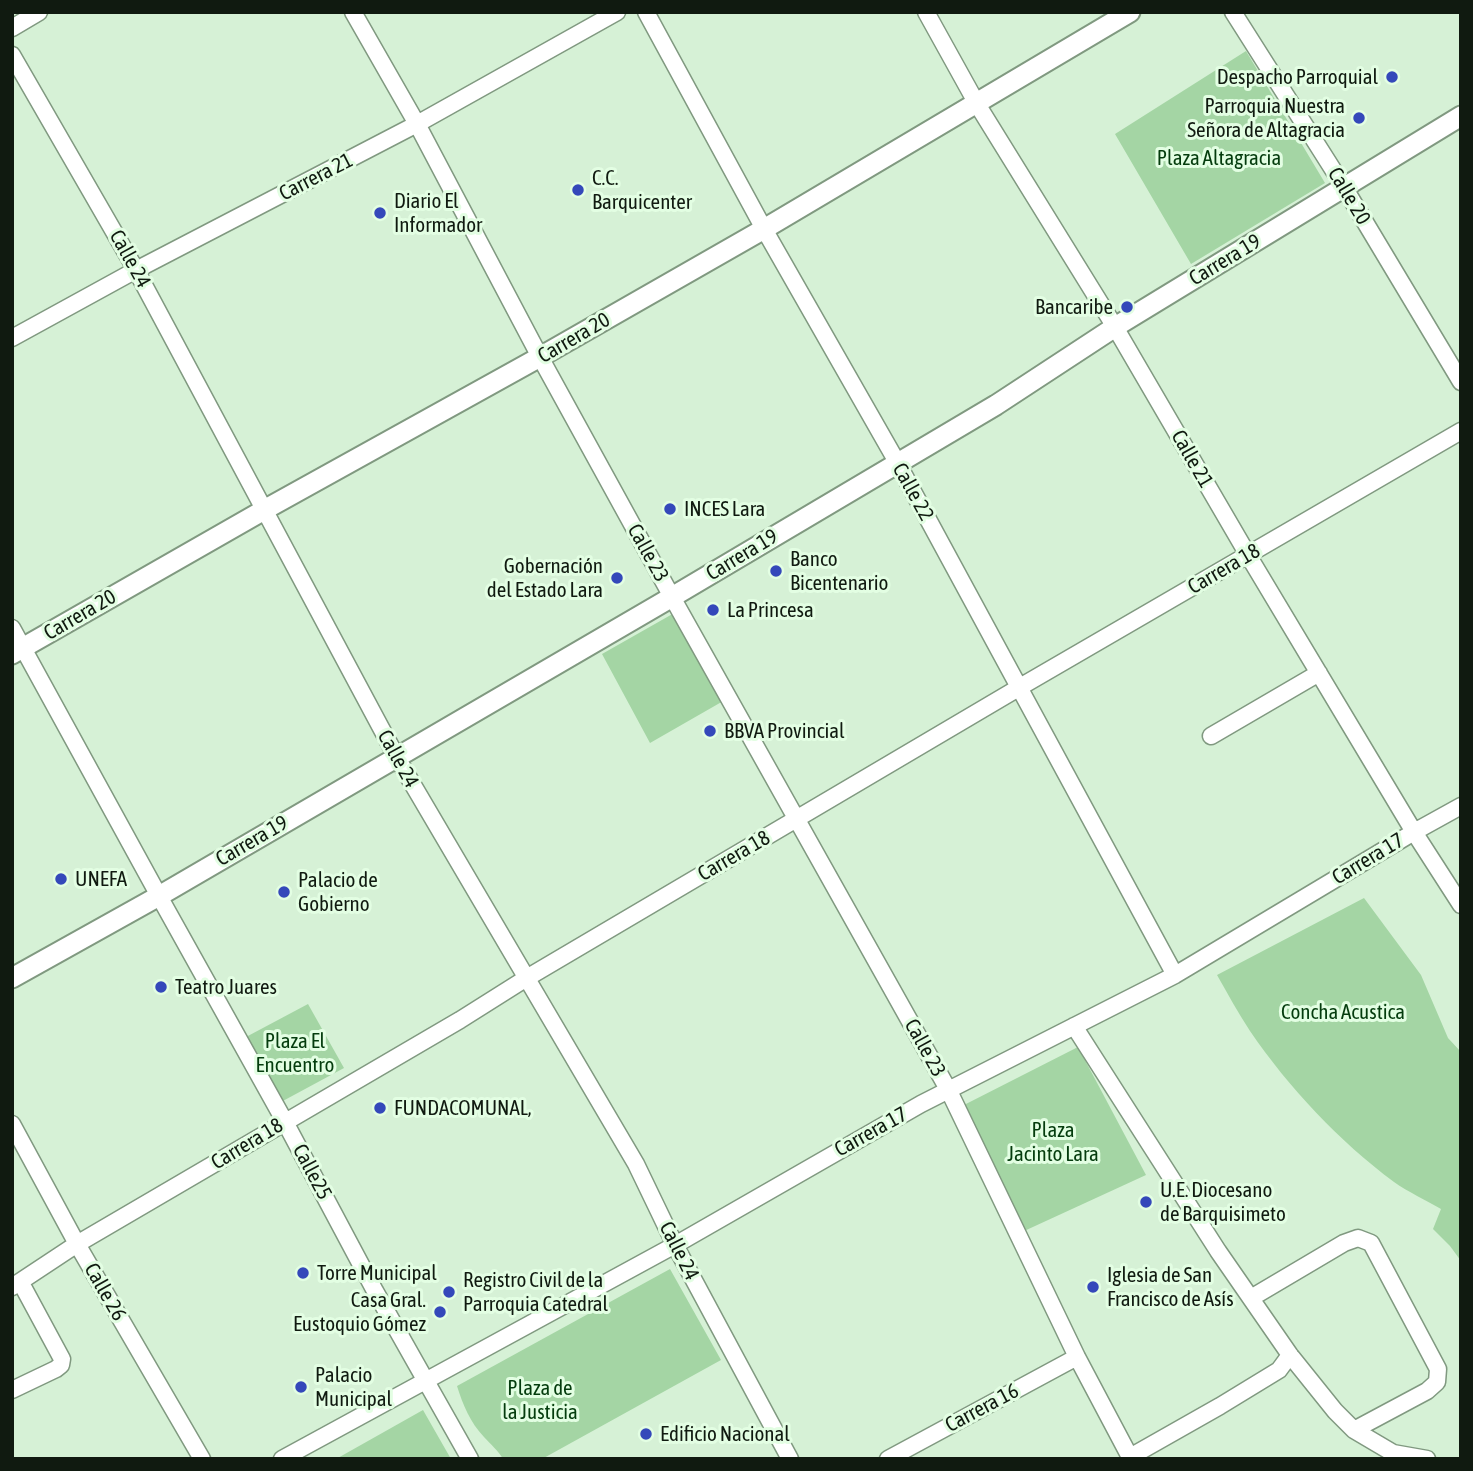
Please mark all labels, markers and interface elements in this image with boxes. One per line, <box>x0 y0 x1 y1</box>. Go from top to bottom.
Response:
place label: Despacho Parroquial <box>1217 64 1378 90</box>
marker: Despacho Parroquial <box>1384 69 1400 85</box>
place label: Parroquia Nuestra Señora de Altagracia <box>1187 93 1345 143</box>
marker: Parroquia Nuestra Señora de Altagracia <box>1351 110 1367 126</box>
park label: Plaza Altagracia <box>1157 145 1281 171</box>
street label: Carrera 21 <box>275 148 357 206</box>
street label: Calle 20 <box>1322 163 1376 229</box>
place label: C.C. Barquicenter <box>592 165 692 215</box>
marker: C.C. Barquicenter <box>570 182 586 198</box>
place label: Diario El Informador <box>394 188 482 238</box>
marker: Diario El Informador <box>372 205 388 221</box>
street label: Calle 24 <box>104 226 156 292</box>
street label: Carrera 19 <box>1185 229 1265 291</box>
place label: Bancaribe <box>1035 294 1113 320</box>
marker: Bancaribe <box>1119 299 1135 315</box>
street label: Carrera 20 <box>533 307 615 369</box>
street label: Calle 21 <box>1166 426 1218 492</box>
street label: Calle 22 <box>887 459 939 525</box>
place label: INCES Lara <box>684 496 765 522</box>
marker: INCES Lara <box>662 501 678 517</box>
street label: Calle 23 <box>622 520 674 586</box>
street label: Carrera 19 <box>702 524 782 586</box>
street label: Carrera 18 <box>1183 538 1265 600</box>
place label: Banco Bicentenario <box>790 546 888 596</box>
place label: Gobernación del Estado Lara <box>487 553 603 603</box>
marker: Banco Bicentenario <box>768 563 784 579</box>
marker: Gobernación del Estado Lara <box>609 570 625 586</box>
street label: Carrera 20 <box>39 584 121 646</box>
place label: La Princesa <box>727 597 814 623</box>
marker: La Princesa <box>705 602 721 618</box>
place label: BBVA Provincial <box>724 718 845 744</box>
marker: BBVA Provincial <box>702 723 718 739</box>
street label: Calle 24 <box>372 726 424 792</box>
street label: Carrera 19 <box>211 810 293 872</box>
street label: Carrera 18 <box>693 825 775 887</box>
street label: Carrera 17 <box>1328 828 1408 890</box>
place label: UNEFA <box>75 866 127 892</box>
place label: Palacio de Gobierno <box>298 867 378 917</box>
marker: UNEFA <box>53 871 69 887</box>
marker: Palacio de Gobierno <box>276 884 292 900</box>
place label: Teatro Juares <box>175 974 277 1000</box>
marker: Teatro Juares <box>153 979 169 995</box>
park label: Concha Acustica <box>1281 999 1405 1025</box>
street label: Calle 23 <box>899 1015 951 1081</box>
park label: Plaza El Encuentro <box>256 1028 334 1078</box>
place label: FUNDACOMUNAL, <box>394 1095 532 1121</box>
marker: FUNDACOMUNAL, <box>372 1100 388 1116</box>
street label: Carrera 17 <box>830 1102 912 1162</box>
street label: Carrera 18 <box>207 1113 287 1175</box>
park label: Plaza Jacinto Lara <box>1007 1117 1099 1167</box>
street label: Calle25 <box>287 1140 337 1204</box>
place label: U.E. Diocesano de Barquisimeto <box>1160 1177 1286 1227</box>
marker: U.E. Diocesano de Barquisimeto <box>1138 1194 1154 1210</box>
street label: Calle 24 <box>654 1218 704 1284</box>
street label: Calle 26 <box>79 1259 131 1325</box>
place label: Torre Municipal <box>317 1260 437 1286</box>
place label: Iglesia de San Francisco de Asís <box>1107 1262 1234 1312</box>
marker: Torre Municipal <box>295 1265 311 1281</box>
place label: Registro Civil de la Parroquia Catedral <box>463 1267 608 1317</box>
marker: Iglesia de San Francisco de Asís <box>1085 1279 1101 1295</box>
marker: Registro Civil de la Parroquia Catedral <box>441 1284 457 1300</box>
place label: Casa Gral. Eustoquio Gómez <box>293 1287 426 1337</box>
marker: Casa Gral. Eustoquio Gómez <box>432 1304 448 1320</box>
place label: Palacio Municipal <box>315 1362 392 1412</box>
park label: Plaza de la Justicia <box>502 1375 578 1425</box>
street label: Carrera 16 <box>941 1378 1023 1438</box>
marker: Palacio Municipal <box>293 1379 309 1395</box>
place label: Edificio Nacional <box>660 1421 790 1447</box>
marker: Edificio Nacional <box>638 1426 654 1442</box>

